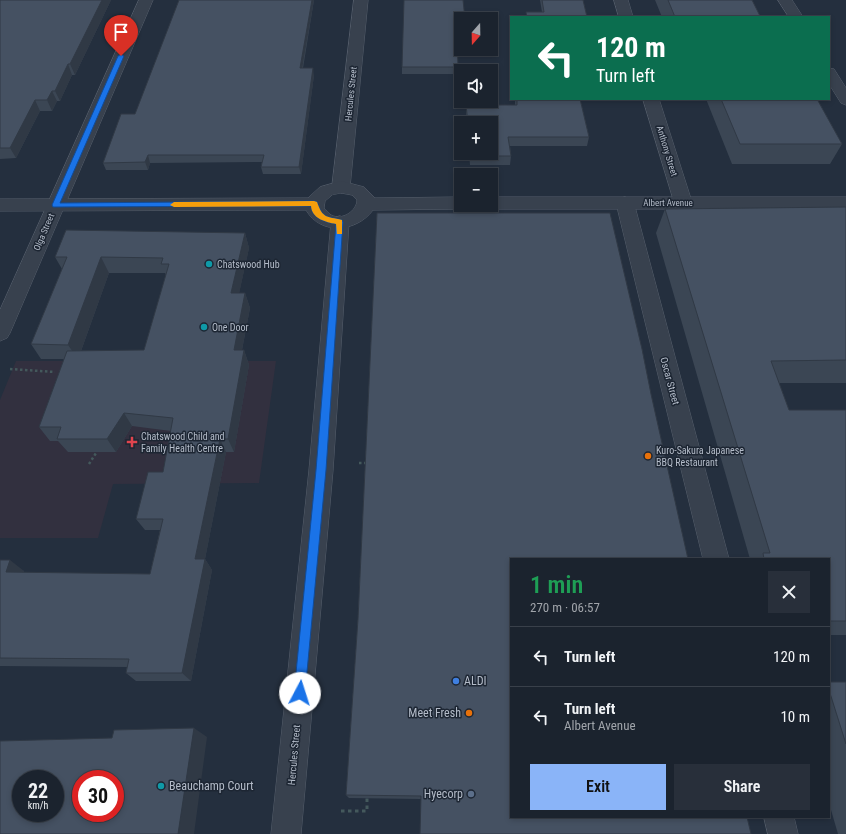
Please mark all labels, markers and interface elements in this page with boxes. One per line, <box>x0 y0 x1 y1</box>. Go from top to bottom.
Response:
north arrow <box>454 12 498 56</box>
map controls <box>454 12 498 212</box>
pin <box>104 15 138 56</box>
icon: arrive <box>110 21 132 43</box>
text: 120 m <box>596 31 666 64</box>
icon: left <box>530 32 582 84</box>
button: sound <box>454 64 498 108</box>
text: Turn left <box>596 65 655 86</box>
street label: Hercules Street <box>343 66 359 122</box>
button: + <box>454 116 498 160</box>
street label: Anthony Street <box>655 125 680 178</box>
button: − <box>454 168 498 212</box>
street label: Albert Avenue <box>643 198 693 208</box>
street label: Olga Street <box>32 212 56 252</box>
marker: Chatswood Hub <box>204 259 214 269</box>
place label: Chatswood Hub <box>217 259 280 270</box>
marker: One Door <box>199 322 209 332</box>
place label: One Door <box>212 322 249 333</box>
street label: Oscar Street <box>658 356 682 406</box>
place label: Chatswood Child and Family Health Centre <box>141 431 225 454</box>
marker: Chatswood Child and Family Health Centre <box>126 436 138 448</box>
place label: Kuro-Sakura Japanese BBQ Restaurant <box>656 445 744 468</box>
marker: Kuro-Sakura Japanese BBQ Restaurant <box>643 451 653 461</box>
text: 1 min <box>530 571 583 599</box>
button: close <box>768 571 810 613</box>
text: 270 m · 06:57 <box>530 600 600 615</box>
icon: left <box>530 646 552 668</box>
text: Turn left <box>564 648 615 666</box>
text: 120 m <box>773 648 810 666</box>
position arrow <box>279 672 321 714</box>
place label: ALDI <box>464 674 486 688</box>
marker: ALDI <box>451 676 461 686</box>
text: Turn left <box>564 700 615 718</box>
place label: Meet Fresh <box>408 706 461 720</box>
icon: left <box>530 706 552 728</box>
marker: Meet Fresh <box>464 708 474 718</box>
text: 10 m <box>780 708 810 726</box>
text: Albert Avenue <box>564 718 636 733</box>
street label: Hercules Street <box>286 724 302 786</box>
button: Exit <box>530 764 666 810</box>
button: Share <box>674 764 810 810</box>
speed limit sign: 30 <box>72 770 124 822</box>
text: 22 <box>28 779 48 803</box>
place label: Beauchamp Court <box>169 779 254 793</box>
marker: Beauchamp Court <box>156 781 166 791</box>
place label: Hyecorp <box>424 787 463 801</box>
marker: Hyecorp <box>466 789 476 799</box>
text: km/h <box>28 800 48 811</box>

